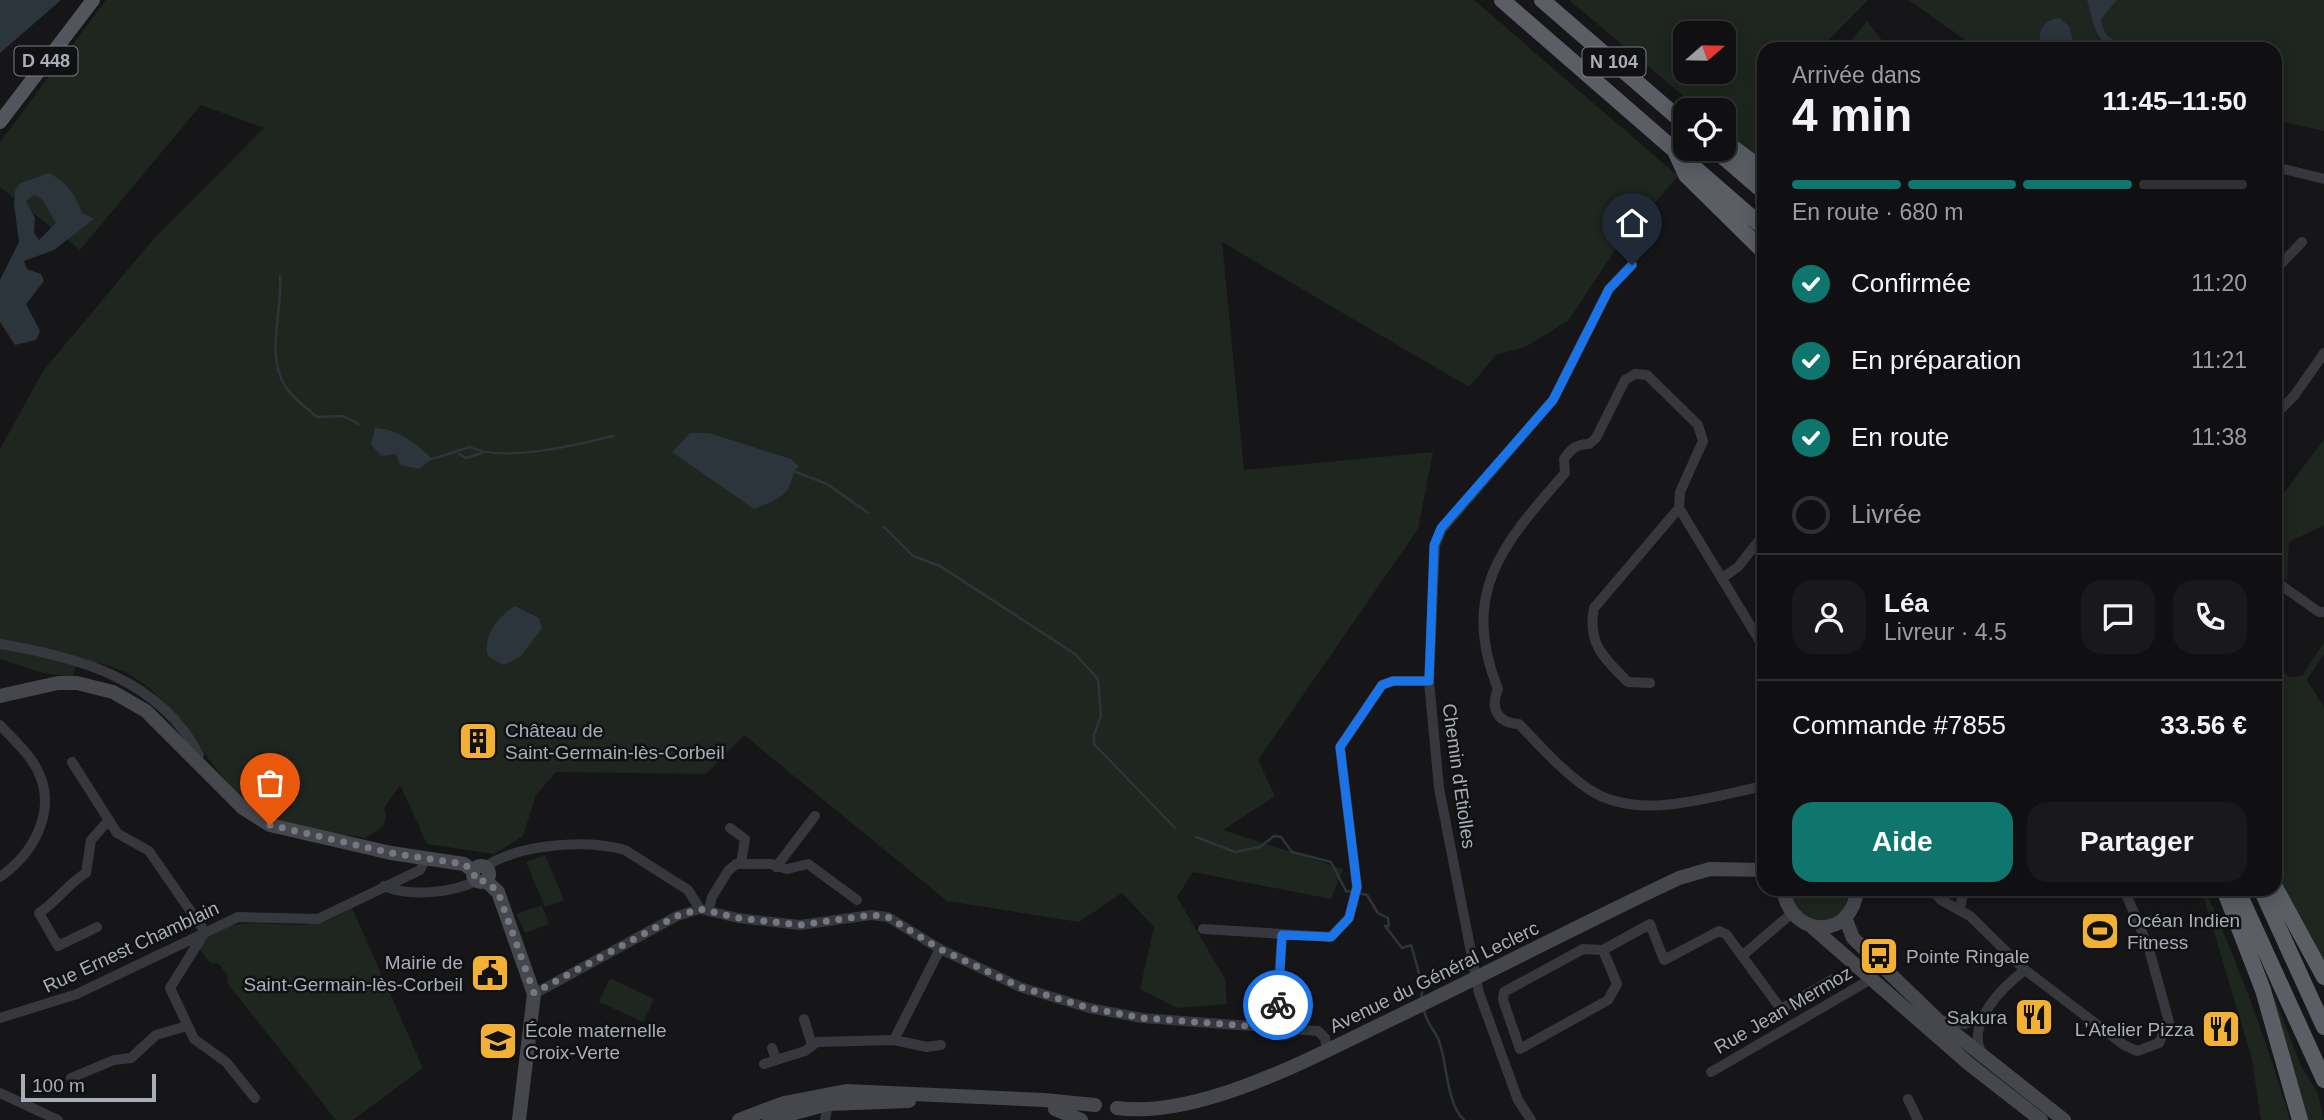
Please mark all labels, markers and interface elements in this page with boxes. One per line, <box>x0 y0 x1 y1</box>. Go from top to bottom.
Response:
north arrow <box>1673 21 1736 84</box>
map controls <box>1673 21 1736 161</box>
road number: D 448 <box>14 46 78 76</box>
road number: N 104 <box>1582 48 1646 76</box>
text: Arrivée dans <box>1792 62 1921 88</box>
text: 11:45–11:50 <box>2102 86 2247 116</box>
text: 4 min <box>1792 89 1912 141</box>
button: locate <box>1673 98 1736 161</box>
pin <box>1602 193 1662 265</box>
text: En route · 680 m <box>1792 199 1963 225</box>
icon: home <box>1613 204 1651 242</box>
icon: check <box>1792 265 1830 303</box>
text: Confirmée <box>1851 268 1971 298</box>
text: 11:20 <box>2191 270 2247 296</box>
icon: check <box>1792 342 1830 380</box>
text: En préparation <box>1851 345 2022 375</box>
text: 11:21 <box>2191 347 2247 373</box>
icon: check <box>1792 419 1830 457</box>
text: En route <box>1851 422 1949 452</box>
text: 11:38 <box>2191 424 2247 450</box>
text: Livrée <box>1851 499 1922 529</box>
button: person <box>1792 580 1866 654</box>
button: chat <box>2081 580 2155 654</box>
button: phone <box>2173 580 2247 654</box>
text: Léa <box>1884 588 1929 618</box>
text: Livreur · 4.5 <box>1884 619 2007 645</box>
street label: Chemin d'Etiolles <box>1438 702 1480 850</box>
text: Commande #7855 <box>1792 710 2006 740</box>
text: 33.56 € <box>2160 710 2247 740</box>
building icon: Château de Saint-Germain-lès-Corbeil <box>457 720 499 762</box>
place label: Château de Saint-Germain-lès-Corbeil <box>505 720 725 763</box>
pin <box>240 753 300 825</box>
icon: bag <box>251 764 289 802</box>
button: Aide <box>1792 802 2013 882</box>
button: Partager <box>2027 802 2247 882</box>
street label: Rue Ernest Chamblain <box>40 897 222 997</box>
sports icon: Océan Indien Fitness <box>2079 910 2121 952</box>
place label: Océan Indien Fitness <box>2127 910 2240 953</box>
street label: Avenue du Général Leclerc <box>1326 917 1542 1037</box>
bus stop icon: Pointe Ringale <box>1858 935 1900 977</box>
place label: Pointe Ringale <box>1906 946 2030 967</box>
place label: Mairie de Saint-Germain-lès-Corbeil <box>243 952 463 995</box>
public building icon: Mairie de Saint-Germain-lès-Corbeil <box>469 952 511 994</box>
street label: Rue Jean Mermoz <box>1711 962 1855 1058</box>
courier <box>1243 970 1313 1040</box>
icon: bike <box>1259 986 1297 1024</box>
restaurant icon: Sakura <box>2013 996 2055 1038</box>
place label: Sakura <box>1947 1007 2007 1028</box>
restaurant icon: L’Atelier Pizza <box>2200 1008 2242 1050</box>
place label: L’Atelier Pizza <box>2075 1019 2194 1040</box>
school or university icon: École maternelle Croix-Verte <box>477 1020 519 1062</box>
place label: École maternelle Croix-Verte <box>525 1020 667 1063</box>
scale bar <box>21 1071 156 1103</box>
text: 100 m <box>32 1075 85 1096</box>

